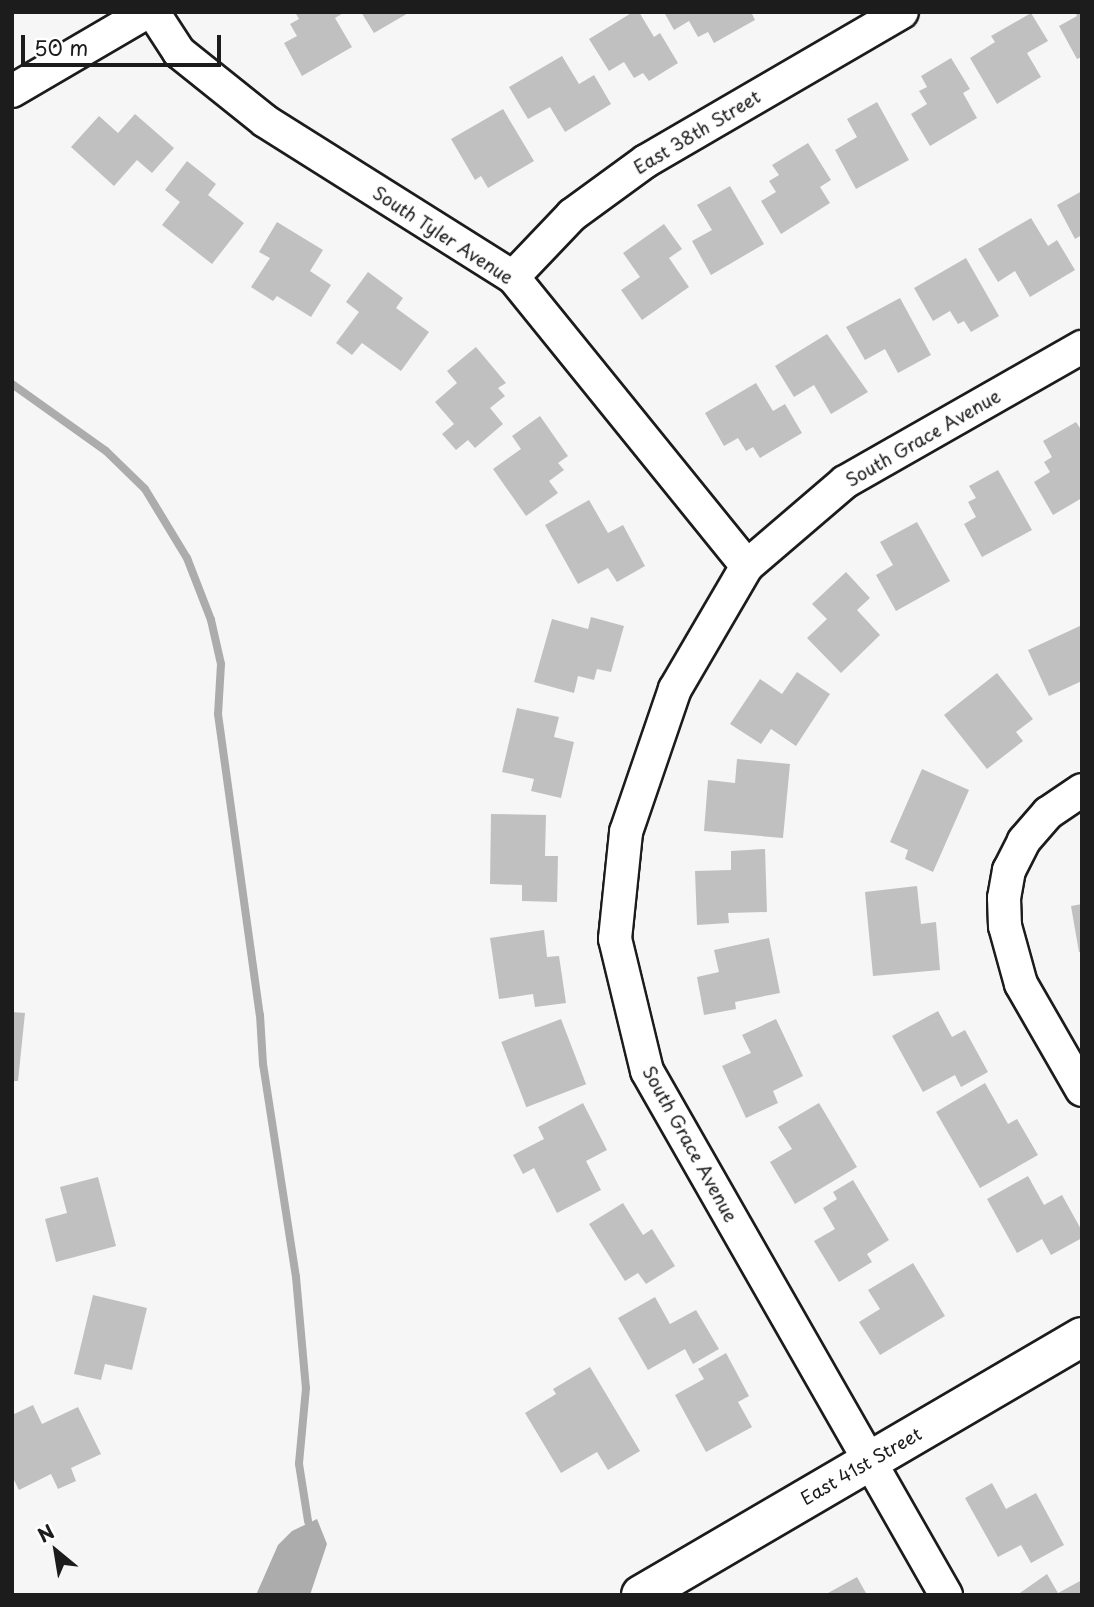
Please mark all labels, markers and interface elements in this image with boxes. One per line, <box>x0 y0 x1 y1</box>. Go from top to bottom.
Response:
scale bar <box>24 21 224 65</box>
text: 50 m <box>34 31 88 63</box>
street label: East 38th Street <box>630 86 764 178</box>
street label: South Tyler Avenue <box>368 181 518 289</box>
street label: South Grace Avenue <box>842 385 1004 491</box>
street label: South Grace Avenue <box>638 1062 742 1226</box>
street label: East 41st Street <box>795 1422 927 1510</box>
north arrow <box>21 1516 91 1586</box>
text: N <box>32 1517 59 1549</box>

